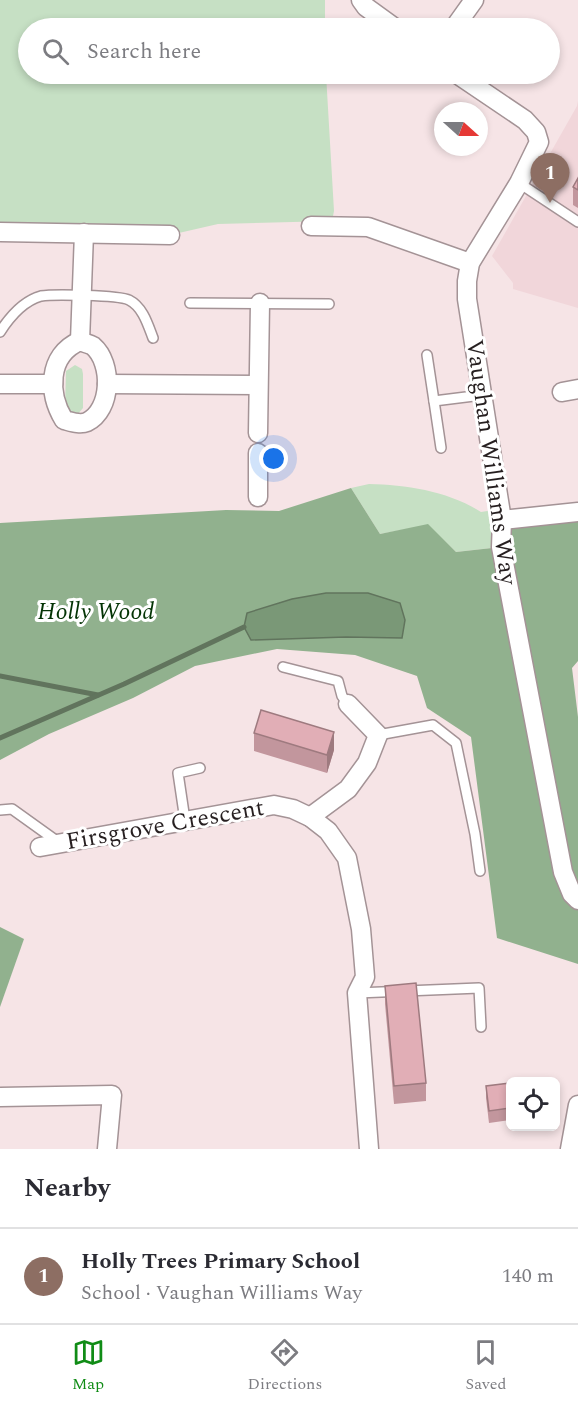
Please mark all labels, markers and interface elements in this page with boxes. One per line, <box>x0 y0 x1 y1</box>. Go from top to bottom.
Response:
search box <box>18 18 560 84</box>
icon: search <box>39 35 72 68</box>
text: Search here <box>87 35 201 68</box>
north arrow <box>434 102 488 156</box>
pin: 1 <box>530 154 570 203</box>
street label: Vaughan Williams Way <box>456 337 526 589</box>
your location <box>259 444 288 473</box>
park label: Holly Wood <box>38 594 154 630</box>
street label: Firsgrove Crescent <box>63 790 267 860</box>
map controls <box>506 1077 560 1131</box>
button: locate <box>506 1077 560 1131</box>
text: Nearby <box>24 1168 110 1208</box>
text: Holly Trees Primary School <box>81 1245 360 1278</box>
text: 1 <box>38 1261 49 1291</box>
text: 140 m <box>502 1261 554 1291</box>
text: School · Vaughan Williams Way <box>81 1278 362 1308</box>
tab: Map <box>72 1336 105 1396</box>
tab: Directions <box>248 1336 322 1396</box>
tab: Saved <box>465 1336 506 1396</box>

